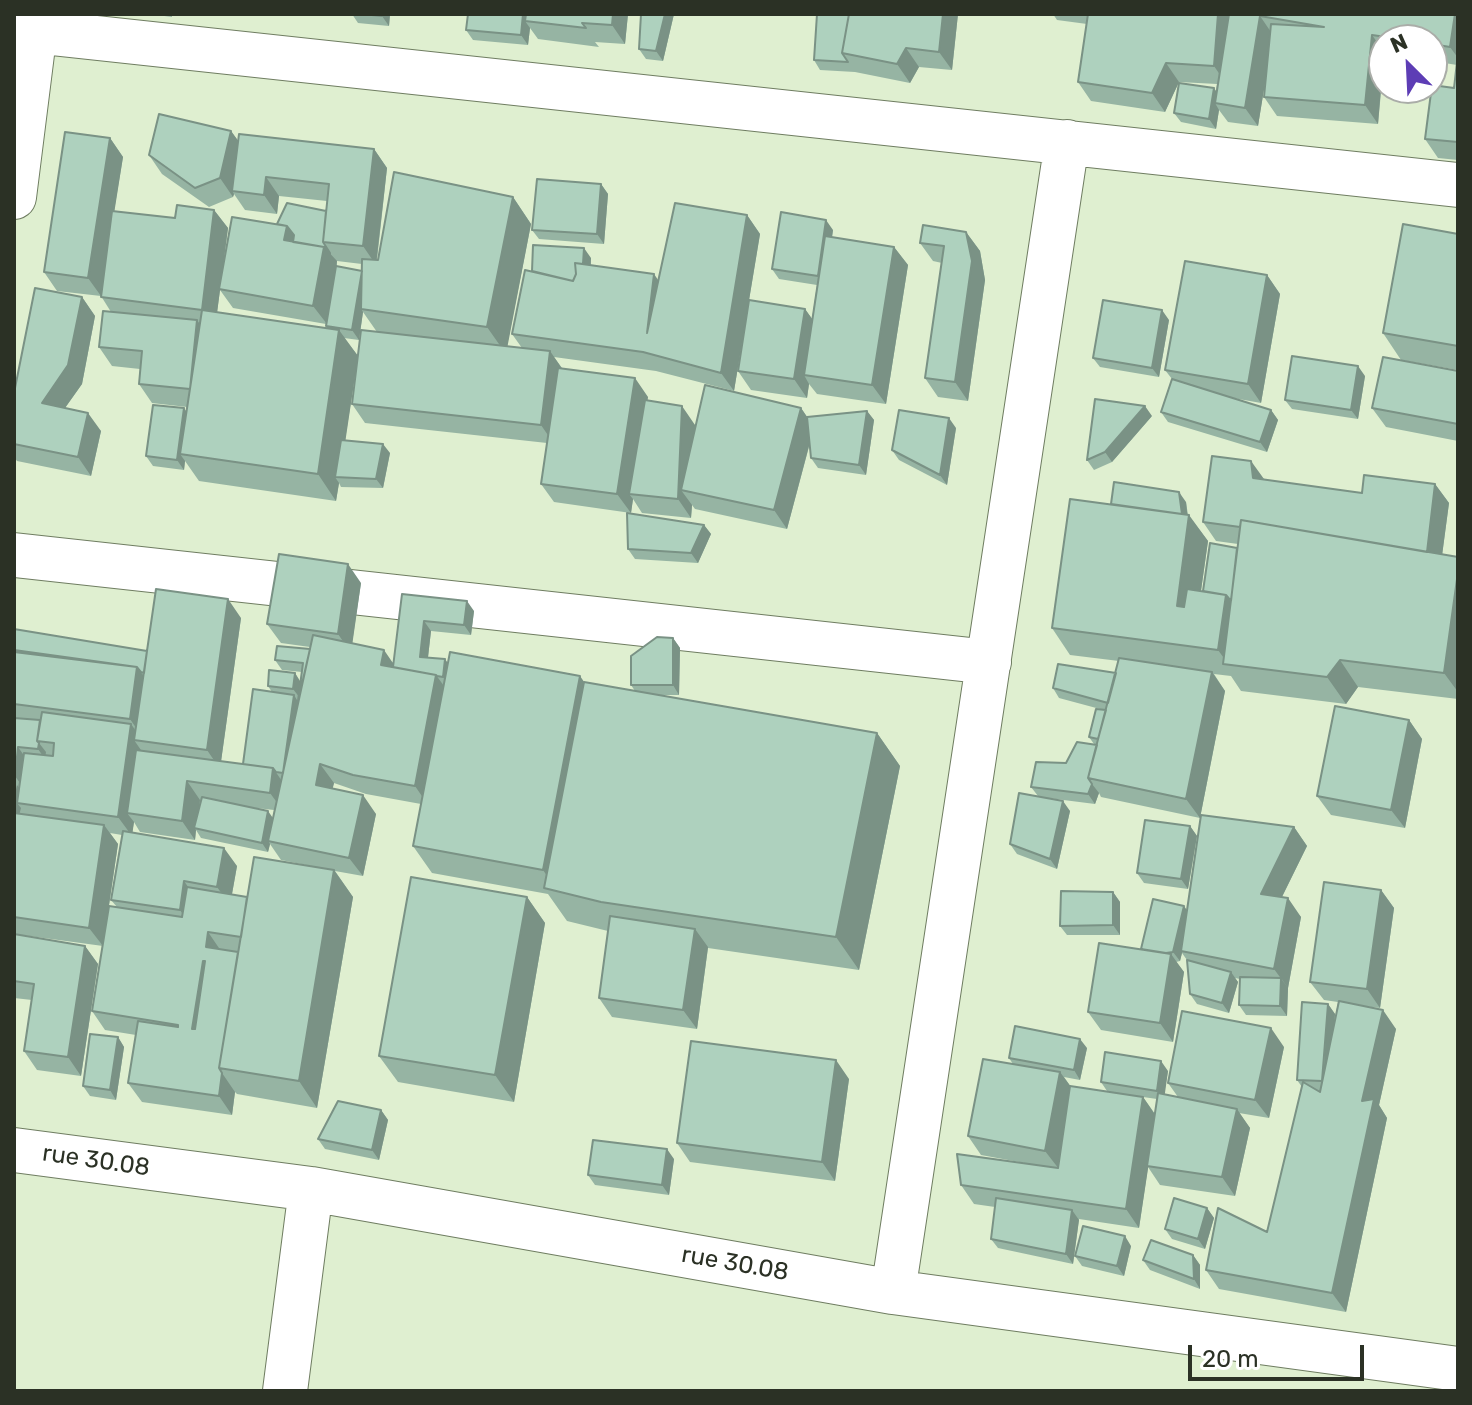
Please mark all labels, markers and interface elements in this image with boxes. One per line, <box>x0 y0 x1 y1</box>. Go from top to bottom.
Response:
north arrow <box>1368 24 1448 104</box>
text: N <box>1386 28 1412 59</box>
street label: rue 30.08 <box>40 1139 152 1183</box>
street label: rue 30.08 <box>679 1240 791 1288</box>
scale bar <box>1192 1329 1368 1379</box>
text: 20 m <box>1202 1345 1259 1373</box>

